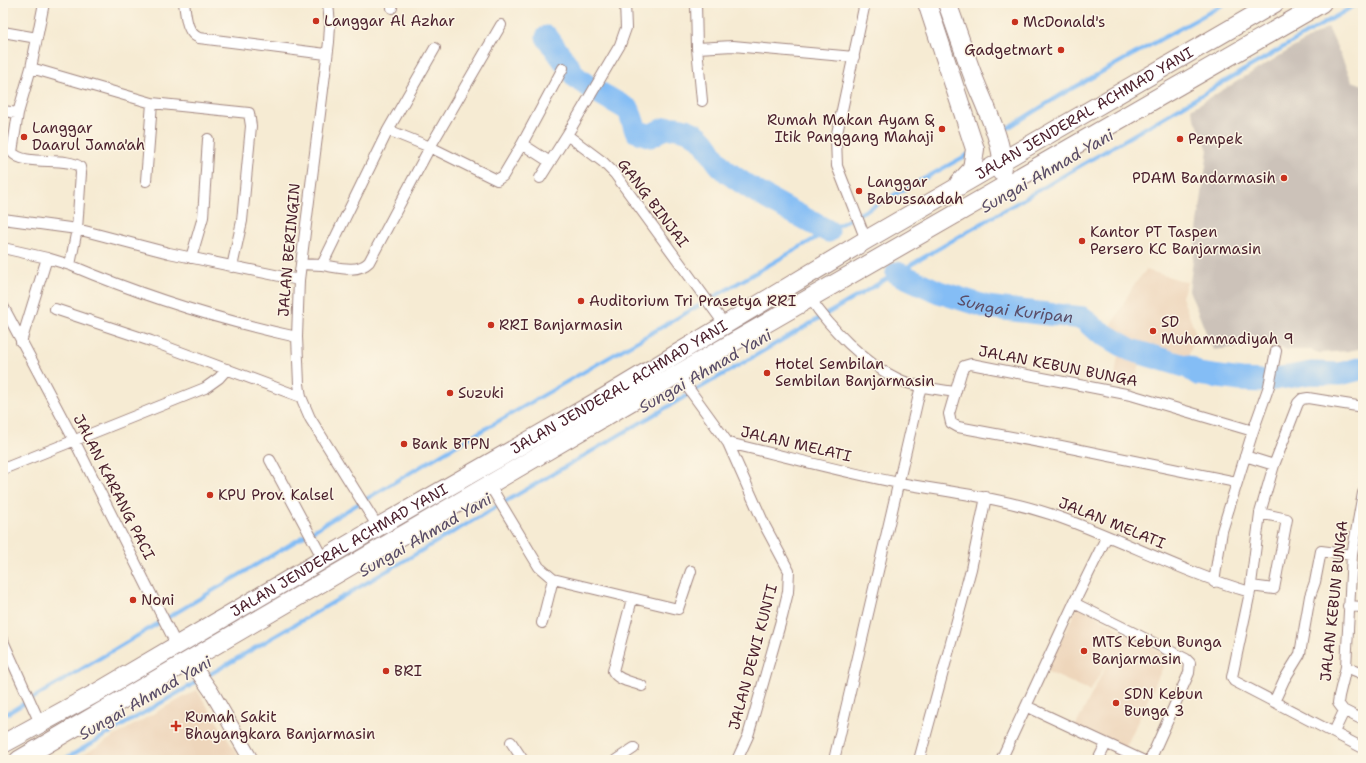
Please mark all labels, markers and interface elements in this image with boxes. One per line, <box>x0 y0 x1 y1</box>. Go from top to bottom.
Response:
place label: Langgar Al Azhar <box>324 11 455 31</box>
place label: McDonald's <box>1023 12 1105 32</box>
marker: Langgar Al Azhar <box>311 16 321 26</box>
marker: McDonald's <box>1010 17 1020 27</box>
place label: Gadgetmart <box>964 40 1053 60</box>
street label: JALAN JENDERAL ACHMAD YANI <box>972 42 1197 184</box>
marker: Gadgetmart <box>1056 45 1066 55</box>
place label: Rumah Makan Ayam & Itik Panggang Mahaji <box>767 110 935 147</box>
place label: Langgar Daarul Jama'ah <box>32 118 145 155</box>
marker: Rumah Makan Ayam & Itik Panggang Mahaji <box>937 124 947 134</box>
water label: Sungai Ahmad Yani <box>977 124 1118 218</box>
place label: Pempek <box>1188 129 1243 149</box>
marker: Langgar Daarul Jama'ah <box>19 132 29 142</box>
marker: Pempek <box>1175 134 1185 144</box>
street label: GANG BINJAI <box>613 155 693 251</box>
place label: PDAM Bandarmasih <box>1132 168 1276 188</box>
place label: Langgar Babussaadah <box>867 172 963 209</box>
marker: PDAM Bandarmasih <box>1279 173 1289 183</box>
street label: JALAN BERINGIN <box>273 182 305 318</box>
marker: Langgar Babussaadah <box>854 186 864 196</box>
place label: Kantor PT Taspen Persero KC Banjarmasin <box>1090 222 1261 259</box>
marker: Kantor PT Taspen Persero KC Banjarmasin <box>1077 236 1087 246</box>
water label: Sungai Kuripan <box>956 288 1074 327</box>
place label: Auditorium Tri Prasetya RRI <box>589 291 796 311</box>
marker: Auditorium Tri Prasetya RRI <box>576 296 586 306</box>
place label: SD Muhammadiyah 9 <box>1161 312 1294 349</box>
place label: RRI Banjarmasin <box>499 315 623 335</box>
street label: JALAN JENDERAL ACHMAD YANI <box>507 316 731 459</box>
marker: RRI Banjarmasin <box>486 320 496 330</box>
water label: Sungai Ahmad Yani <box>635 324 776 418</box>
marker: SD Muhammadiyah 9 <box>1148 326 1158 336</box>
street label: JALAN KEBUN BUNGA <box>977 341 1139 391</box>
place label: Hotel Sembilan Sembilan Banjarmasin <box>775 354 935 391</box>
marker: Hotel Sembilan Sembilan Banjarmasin <box>762 368 772 378</box>
place label: Suzuki <box>458 383 504 403</box>
marker: Suzuki <box>445 388 455 398</box>
street label: JALAN KARANG PACI <box>69 411 159 563</box>
street label: JALAN MELATI <box>739 422 853 466</box>
place label: Bank BTPN <box>412 434 490 454</box>
marker: Bank BTPN <box>399 439 409 449</box>
street label: JALAN JENDERAL ACHMAD YANI <box>227 479 451 622</box>
place label: KPU Prov. Kalsel <box>218 485 334 505</box>
water label: Sungai Ahmad Yani <box>355 488 496 582</box>
marker: KPU Prov. Kalsel <box>205 490 215 500</box>
street label: JALAN MELATI <box>1056 492 1168 554</box>
street label: JALAN KEBUN BUNGA <box>1316 519 1352 682</box>
street label: JALAN DEWI KUNTI <box>724 582 782 732</box>
place label: Noni <box>141 590 175 610</box>
marker: Noni <box>128 595 138 605</box>
place label: MTS Kebun Bunga Banjarmasin <box>1092 632 1222 669</box>
marker: MTS Kebun Bunga Banjarmasin <box>1079 646 1089 656</box>
water label: Sungai Ahmad Yani <box>75 651 216 745</box>
place label: BRI <box>394 661 422 681</box>
marker: BRI <box>381 666 391 676</box>
place label: SDN Kebun Bunga 3 <box>1124 684 1203 721</box>
marker: SDN Kebun Bunga 3 <box>1111 698 1121 708</box>
place label: Rumah Sakit Bhayangkara Banjarmasin <box>185 707 375 744</box>
marker: Rumah Sakit Bhayangkara Banjarmasin <box>170 720 182 732</box>

